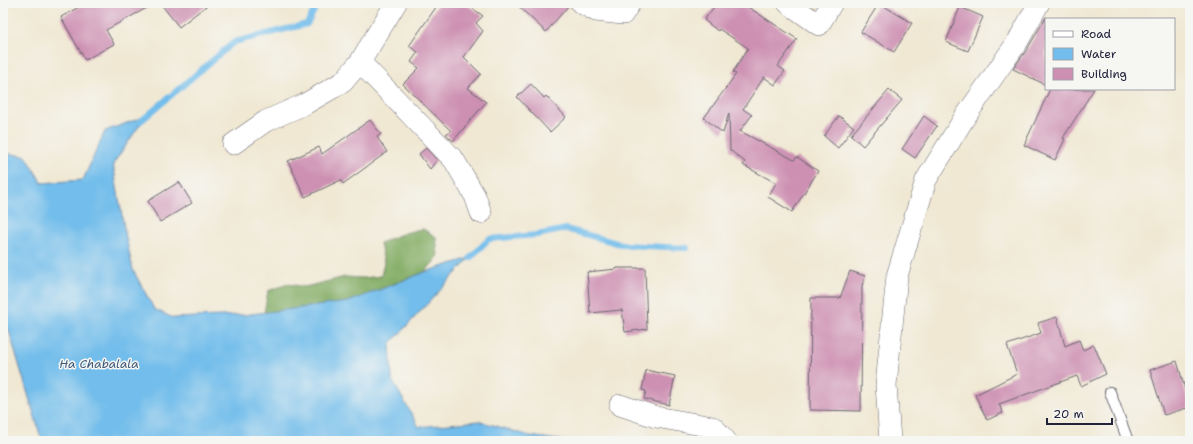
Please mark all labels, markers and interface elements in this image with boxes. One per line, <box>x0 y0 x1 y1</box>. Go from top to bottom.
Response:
legend <box>1045 18 1175 90</box>
text: Road <box>1081 26 1112 42</box>
text: Water <box>1081 46 1117 62</box>
text: Building <box>1081 66 1127 82</box>
water label: Ha Chabalala <box>59 356 139 372</box>
scale bar <box>1047 400 1112 426</box>
text: 20 m <box>1053 406 1084 422</box>

